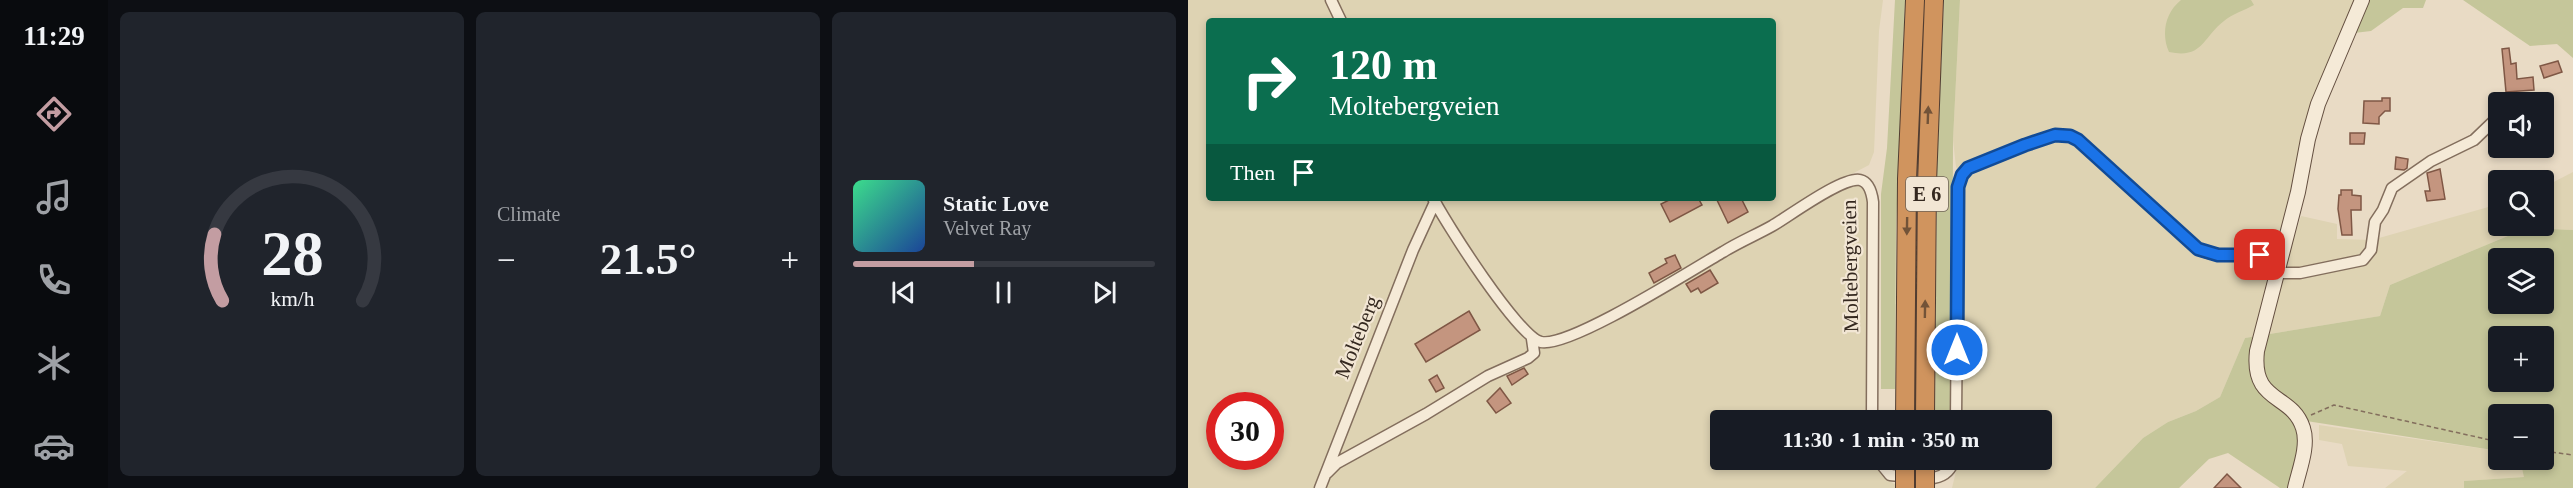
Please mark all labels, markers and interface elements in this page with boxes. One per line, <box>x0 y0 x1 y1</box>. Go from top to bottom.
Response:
text: 11:29 <box>23 21 85 51</box>
icon: right <box>1230 42 1308 120</box>
text: 120 m <box>1329 42 1438 88</box>
text: Moltebergveien <box>1329 91 1499 121</box>
map controls <box>2488 92 2554 470</box>
button: sound <box>2488 92 2554 158</box>
icon: directions <box>33 93 75 135</box>
one-way arrow <box>1924 105 1933 124</box>
icon: arrive <box>1287 156 1320 189</box>
text: Then <box>1230 160 1275 185</box>
button: search <box>2488 170 2554 236</box>
icon: music <box>33 176 75 218</box>
road number: E 6 <box>1906 177 1948 211</box>
text: Static Love <box>943 191 1049 216</box>
street label: Moltebergveien <box>1837 199 1863 332</box>
text: Climate <box>497 203 560 225</box>
text: Velvet Ray <box>943 217 1031 239</box>
one-way arrow <box>1902 217 1912 236</box>
text: 28 <box>261 219 323 288</box>
pin <box>2234 229 2285 280</box>
text: 21.5° <box>600 234 696 284</box>
icon: arrive <box>2243 238 2276 271</box>
text: − <box>497 242 516 278</box>
text: + <box>780 242 799 278</box>
button: layers <box>2488 248 2554 314</box>
icon: phone <box>33 259 75 301</box>
icon: previous <box>887 276 920 309</box>
icon: pause <box>987 276 1020 309</box>
icon: next <box>1088 276 1121 309</box>
text: km/h <box>270 287 314 311</box>
street label: Molteberg <box>1330 292 1385 382</box>
one-way arrow <box>1921 300 1930 319</box>
position arrow <box>1925 318 1989 382</box>
button: + <box>2488 326 2554 392</box>
icon: climate <box>33 342 75 384</box>
speed limit sign: 30 <box>1206 392 1284 470</box>
button: − <box>2488 404 2554 470</box>
icon: car <box>33 425 75 467</box>
text: 11:30 · 1 min · 350 m <box>1783 427 1979 452</box>

